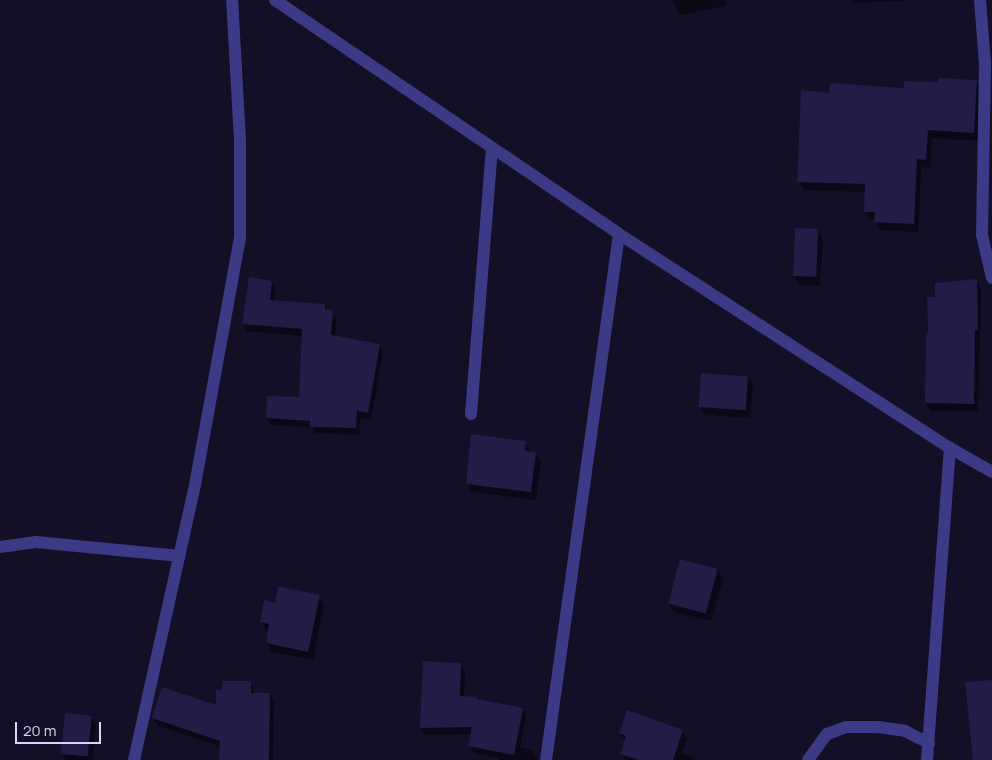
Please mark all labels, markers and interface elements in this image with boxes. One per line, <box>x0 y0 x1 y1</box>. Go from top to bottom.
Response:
scale bar <box>18 712 104 744</box>
text: 20 m <box>23 720 56 741</box>

